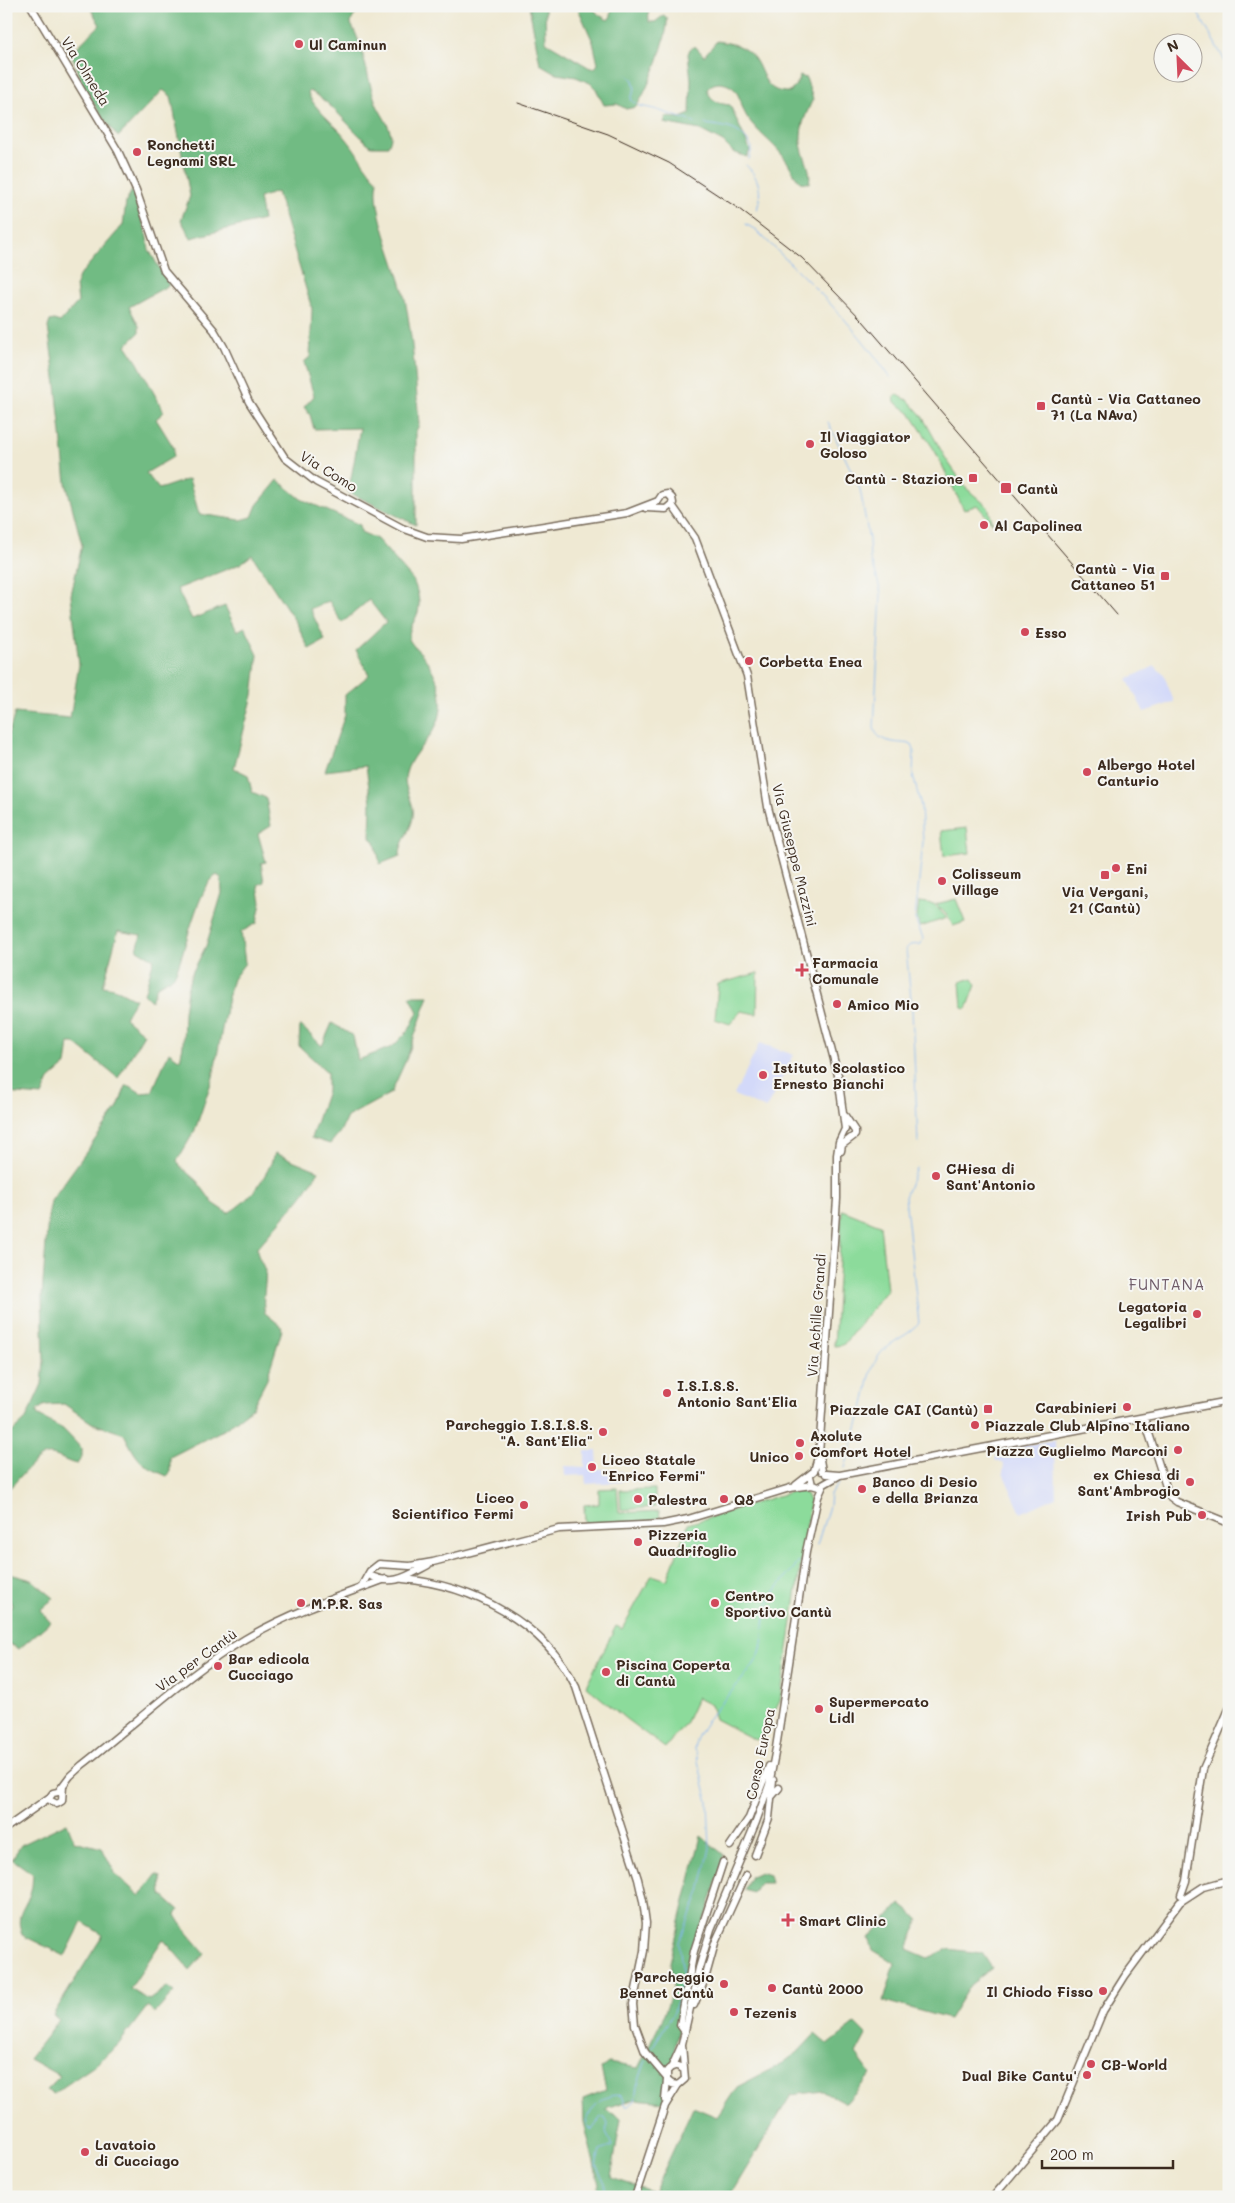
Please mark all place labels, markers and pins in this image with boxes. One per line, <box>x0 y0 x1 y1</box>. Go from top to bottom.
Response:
place label: Ul Caminun <box>309 35 387 54</box>
marker: Ul Caminun <box>293 38 305 50</box>
place label: Ronchetti Legnami SRL <box>147 135 236 170</box>
marker: Ronchetti Legnami SRL <box>131 146 143 158</box>
place label: Cantù - Via Cattaneo 71 (La NAva) <box>1051 389 1201 424</box>
marker: Cantù - Via Cattaneo 71 (La NAva) <box>1035 400 1047 412</box>
place label: Il Viaggiator Goloso <box>820 427 911 462</box>
marker: Il Viaggiator Goloso <box>804 438 816 450</box>
place label: Cantù - Stazione <box>845 469 963 488</box>
marker: Cantù - Stazione <box>967 472 979 484</box>
place label: Cantù <box>1017 479 1058 498</box>
marker: Cantù <box>999 481 1013 495</box>
place label: Al Capolinea <box>994 516 1083 535</box>
marker: Al Capolinea <box>978 519 990 531</box>
place label: Cantù - Via Cattaneo 51 <box>1071 559 1155 594</box>
marker: Cantù - Via Cattaneo 51 <box>1159 570 1171 582</box>
place label: Esso <box>1035 623 1067 642</box>
marker: Esso <box>1019 626 1031 638</box>
place label: Corbetta Enea <box>759 652 863 671</box>
marker: Corbetta Enea <box>743 655 755 667</box>
place label: Albergo Hotel Canturio <box>1097 755 1195 790</box>
marker: Albergo Hotel Canturio <box>1081 766 1093 778</box>
place label: Eni <box>1126 859 1148 878</box>
marker: Eni <box>1110 862 1122 874</box>
place label: Colisseum Village <box>952 864 1021 899</box>
marker: Via Vergani, 21 (Cantù) <box>1099 869 1111 881</box>
marker: Colisseum Village <box>936 875 948 887</box>
place label: Via Vergani, 21 (Cantù) <box>1062 882 1148 917</box>
place label: Farmacia Comunale <box>812 953 879 988</box>
marker: Farmacia Comunale <box>796 964 808 976</box>
place label: Amico Mio <box>847 995 920 1014</box>
marker: Amico Mio <box>831 998 843 1010</box>
place label: Istituto Scolastico Ernesto Bianchi <box>773 1058 906 1093</box>
marker: Istituto Scolastico Ernesto Bianchi <box>757 1069 769 1081</box>
place label: CHiesa di Sant'Antonio <box>946 1159 1036 1194</box>
marker: CHiesa di Sant'Antonio <box>930 1170 942 1182</box>
place label: Legatoria Legalibri <box>1118 1297 1187 1332</box>
marker: Legatoria Legalibri <box>1191 1308 1203 1320</box>
place label: I.S.I.S.S. Antonio Sant'Elia <box>677 1376 798 1411</box>
marker: I.S.I.S.S. Antonio Sant'Elia <box>661 1387 673 1399</box>
place label: Carabinieri <box>1035 1398 1117 1417</box>
place label: Piazzale CAI (Cantù) <box>829 1400 978 1419</box>
marker: Carabinieri <box>1121 1401 1133 1413</box>
marker: Piazzale CAI (Cantù) <box>982 1403 994 1415</box>
place label: Parcheggio I.S.I.S.S. "A. Sant'Elia" <box>446 1415 593 1450</box>
place label: Piazzale Club Alpino Italiano <box>985 1416 1190 1435</box>
marker: Piazzale Club Alpino Italiano <box>969 1419 981 1431</box>
marker: Parcheggio I.S.I.S.S. "A. Sant'Elia" <box>597 1426 609 1438</box>
place label: Axolute Comfort Hotel <box>810 1426 911 1461</box>
marker: Axolute Comfort Hotel <box>794 1437 806 1449</box>
place label: Piazza Guglielmo Marconi <box>986 1441 1168 1460</box>
marker: Piazza Guglielmo Marconi <box>1172 1444 1184 1456</box>
place label: Unico <box>750 1447 789 1466</box>
place label: Liceo Statale "Enrico Fermi" <box>602 1450 706 1485</box>
marker: Unico <box>793 1450 805 1462</box>
marker: Liceo Statale "Enrico Fermi" <box>586 1461 598 1473</box>
place label: ex Chiesa di Sant'Ambrogio <box>1078 1465 1180 1500</box>
place label: Banco di Desio e della Brianza <box>872 1472 979 1507</box>
marker: ex Chiesa di Sant'Ambrogio <box>1184 1476 1196 1488</box>
marker: Banco di Desio e della Brianza <box>856 1483 868 1495</box>
place label: Liceo Scientifico Fermi <box>392 1488 514 1523</box>
place label: Palestra <box>648 1490 708 1509</box>
place label: Q8 <box>734 1490 754 1509</box>
marker: Palestra <box>632 1493 644 1505</box>
marker: Q8 <box>718 1493 730 1505</box>
marker: Liceo Scientifico Fermi <box>518 1499 530 1511</box>
place label: Irish Pub <box>1126 1506 1192 1525</box>
marker: Irish Pub <box>1196 1509 1208 1521</box>
place label: Pizzeria Quadrifoglio <box>648 1525 737 1560</box>
marker: Pizzeria Quadrifoglio <box>632 1536 644 1548</box>
place label: Centro Sportivo Cantù <box>725 1586 832 1621</box>
place label: M.P.R. Sas <box>311 1594 383 1613</box>
marker: M.P.R. Sas <box>295 1597 307 1609</box>
marker: Centro Sportivo Cantù <box>709 1597 721 1609</box>
place label: Bar edicola Cucciago <box>228 1649 310 1684</box>
place label: Piscina Coperta di Cantù <box>616 1655 731 1690</box>
marker: Bar edicola Cucciago <box>212 1660 224 1672</box>
marker: Piscina Coperta di Cantù <box>600 1666 612 1678</box>
place label: Supermercato Lidl <box>829 1692 929 1727</box>
marker: Supermercato Lidl <box>813 1703 825 1715</box>
place label: Smart Clinic <box>799 1911 886 1930</box>
marker: Smart Clinic <box>781 1913 795 1927</box>
place label: Parcheggio Bennet Cantù <box>619 1967 714 2002</box>
marker: Parcheggio Bennet Cantù <box>718 1978 730 1990</box>
place label: Cantù 2000 <box>782 1979 863 1998</box>
marker: Cantù 2000 <box>766 1982 778 1994</box>
place label: Il Chiodo Fisso <box>987 1982 1093 2001</box>
marker: Il Chiodo Fisso <box>1097 1985 1109 1997</box>
place label: Tezenis <box>744 2003 797 2022</box>
marker: Tezenis <box>728 2006 740 2018</box>
place label: CB-World <box>1101 2055 1167 2074</box>
marker: CB-World <box>1085 2058 1097 2070</box>
place label: Dual Bike Cantu' <box>961 2066 1077 2085</box>
marker: Dual Bike Cantu' <box>1081 2069 1093 2081</box>
place label: Lavatoio di Cucciago <box>95 2135 179 2170</box>
marker: Lavatoio di Cucciago <box>79 2146 91 2158</box>

